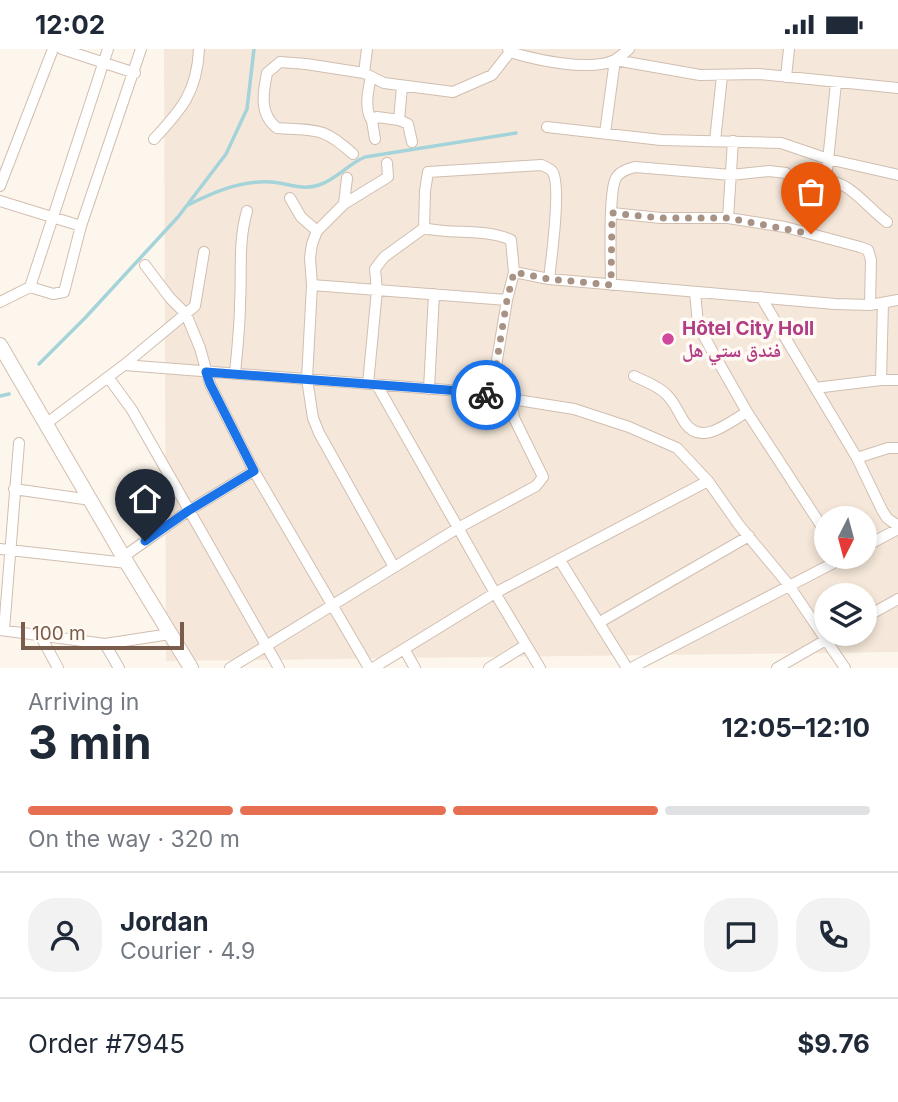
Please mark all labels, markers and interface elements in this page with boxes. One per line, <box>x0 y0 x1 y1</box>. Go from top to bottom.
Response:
text: 12:02 <box>35 9 105 40</box>
pin <box>781 162 841 234</box>
icon: bag <box>792 173 830 211</box>
place label: Hôtel City Holl فندق ستي هل <box>682 317 814 366</box>
marker: Hôtel City Holl فندق ستي هل <box>660 331 676 347</box>
courier <box>451 360 521 430</box>
icon: bike <box>467 376 505 414</box>
pin <box>115 469 175 541</box>
icon: home <box>126 480 164 518</box>
north arrow <box>814 506 877 569</box>
map controls <box>814 506 877 646</box>
button: layers <box>814 583 877 646</box>
scale bar <box>21 619 184 651</box>
text: 100 m <box>32 622 86 645</box>
text: Arriving in <box>28 688 139 716</box>
text: 12:05–12:10 <box>722 712 870 743</box>
text: 3 min <box>28 714 152 770</box>
text: On the way · 320 m <box>28 825 240 853</box>
button: person <box>28 898 102 972</box>
button: chat <box>704 898 778 972</box>
button: phone <box>796 898 870 972</box>
text: Jordan <box>120 906 209 937</box>
text: Courier · 4.9 <box>120 937 255 965</box>
text: Order #7945 <box>28 1028 185 1059</box>
text: $9.76 <box>797 1028 870 1059</box>

